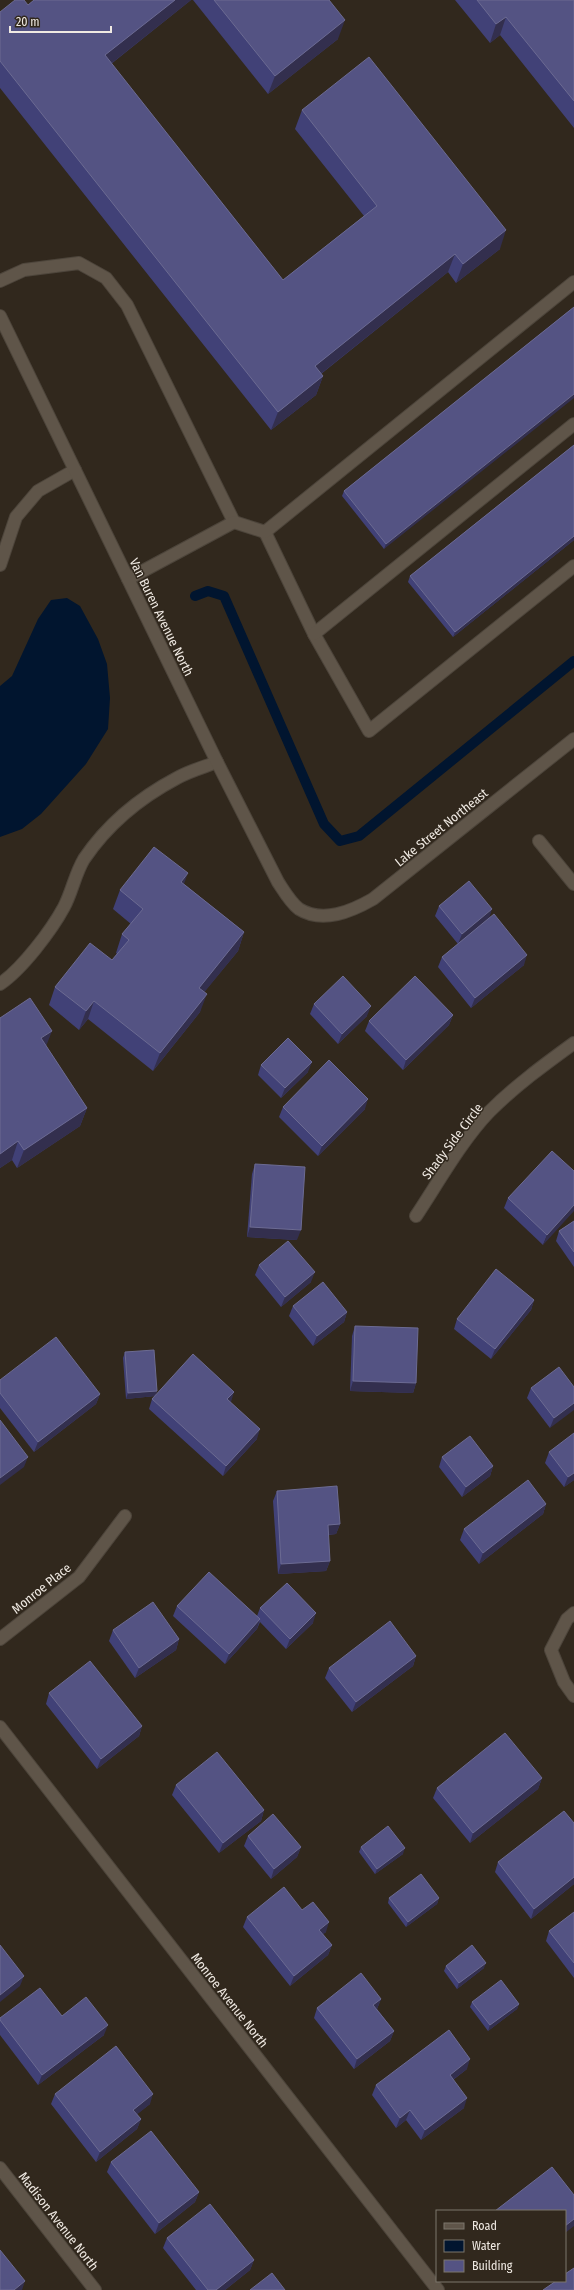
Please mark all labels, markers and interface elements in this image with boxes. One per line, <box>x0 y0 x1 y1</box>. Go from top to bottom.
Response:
scale bar <box>10 8 111 34</box>
text: 20 m <box>16 15 40 29</box>
street label: Van Buren Avenue North <box>126 556 197 679</box>
street label: Lake Street Northeast <box>392 785 491 869</box>
street label: Shady Side Circle <box>419 1100 486 1182</box>
street label: Monroe Place <box>9 1560 74 1617</box>
street label: Monroe Avenue North <box>188 1950 271 2051</box>
street label: Madison Avenue North <box>16 2169 102 2273</box>
legend <box>436 2210 566 2282</box>
text: Road <box>472 2219 497 2233</box>
text: Water <box>472 2239 501 2253</box>
text: Building <box>472 2259 513 2273</box>

